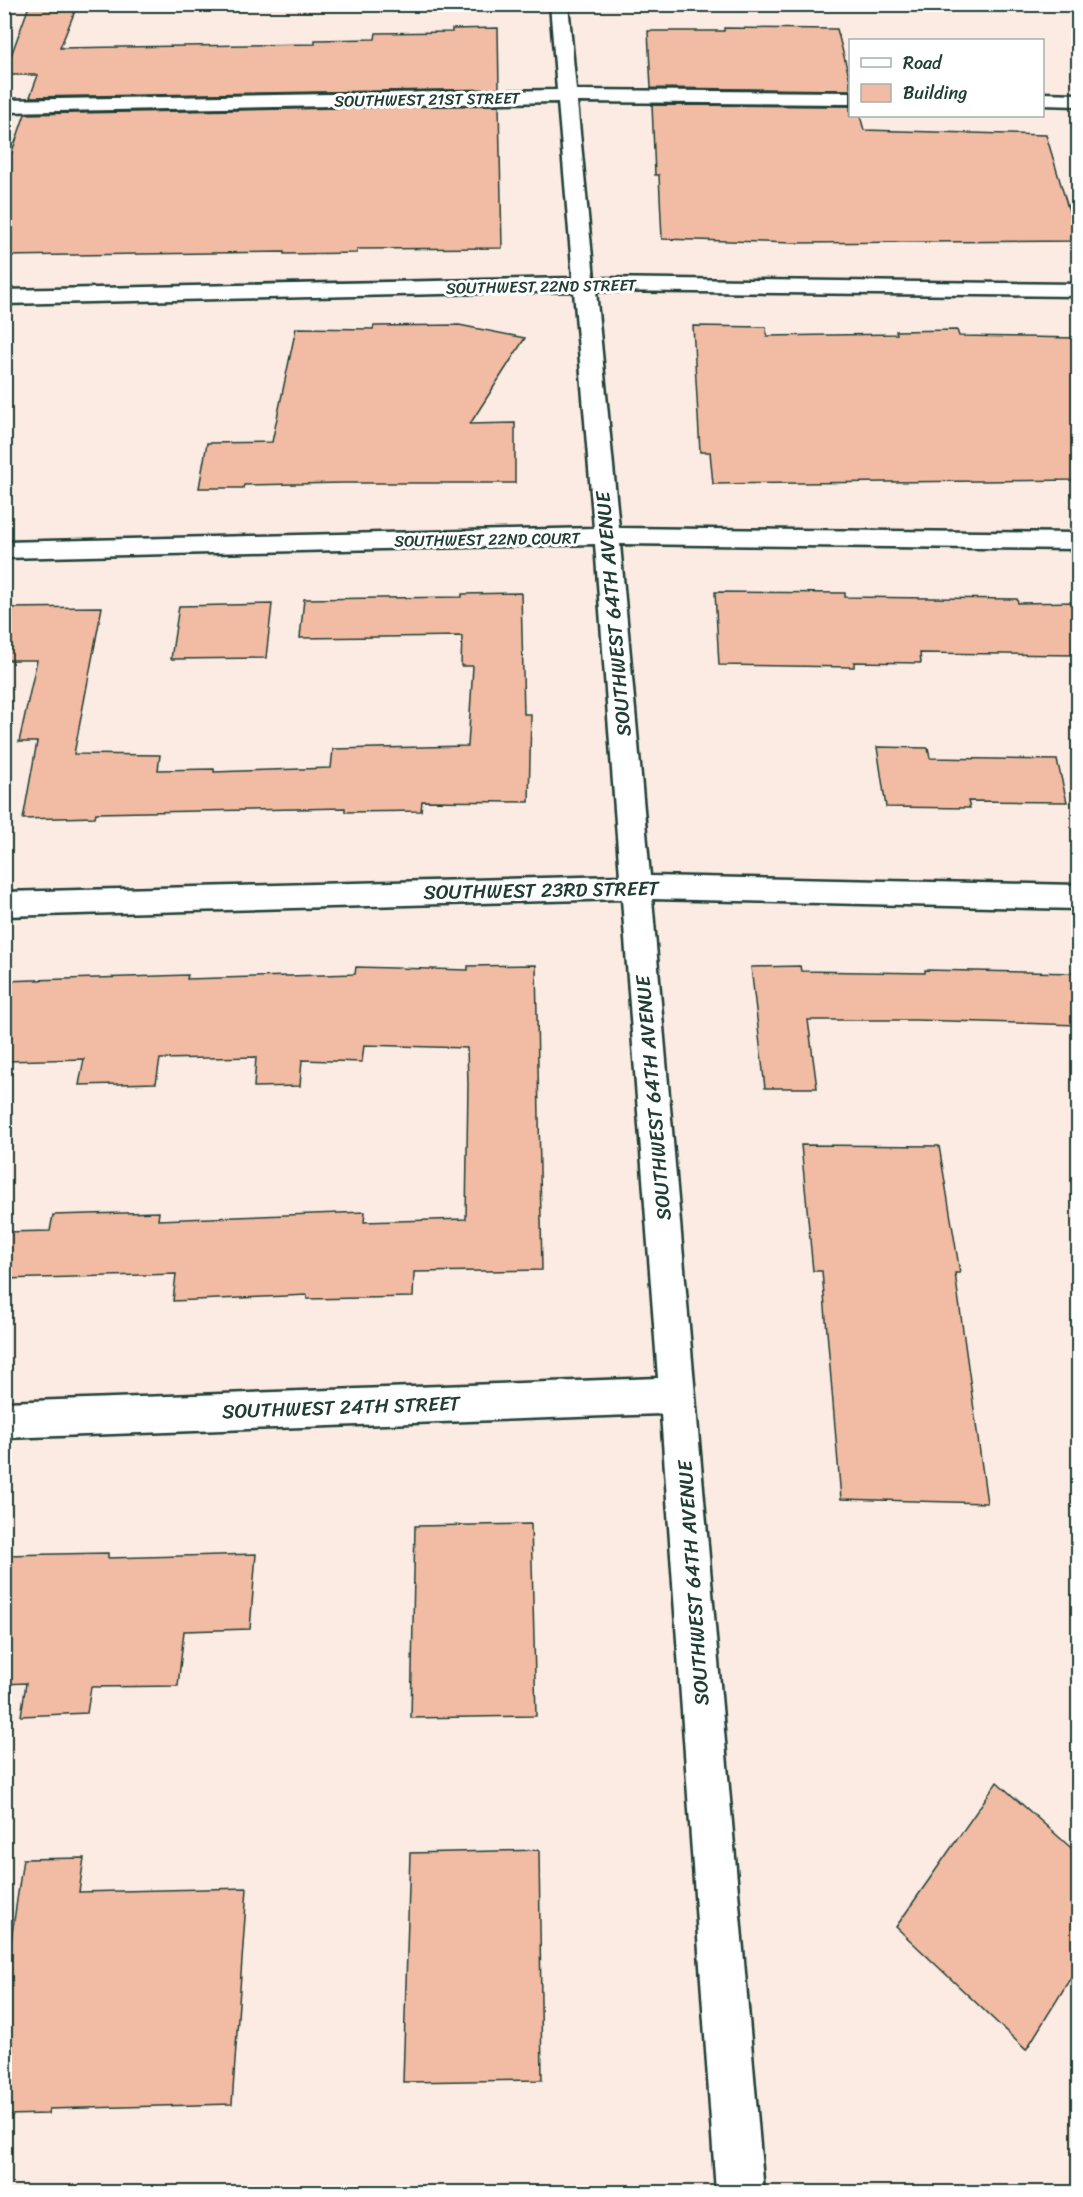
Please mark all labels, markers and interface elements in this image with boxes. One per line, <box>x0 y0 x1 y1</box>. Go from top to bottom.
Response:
legend <box>849 39 1044 117</box>
text: Road <box>903 47 943 79</box>
text: Building <box>903 77 967 109</box>
street label: SOUTHWEST 21ST STREET <box>334 83 521 116</box>
street label: SOUTHWEST 22ND STREET <box>446 270 637 303</box>
street label: SOUTHWEST 64TH AVENUE <box>585 488 642 738</box>
street label: SOUTHWEST 22ND COURT <box>394 523 582 556</box>
street label: SOUTHWEST 23RD STREET <box>423 871 660 910</box>
street label: SOUTHWEST 64TH AVENUE <box>625 972 682 1222</box>
street label: SOUTHWEST 24TH STREET <box>221 1386 462 1429</box>
street label: SOUTHWEST 64TH AVENUE <box>667 1457 720 1707</box>

